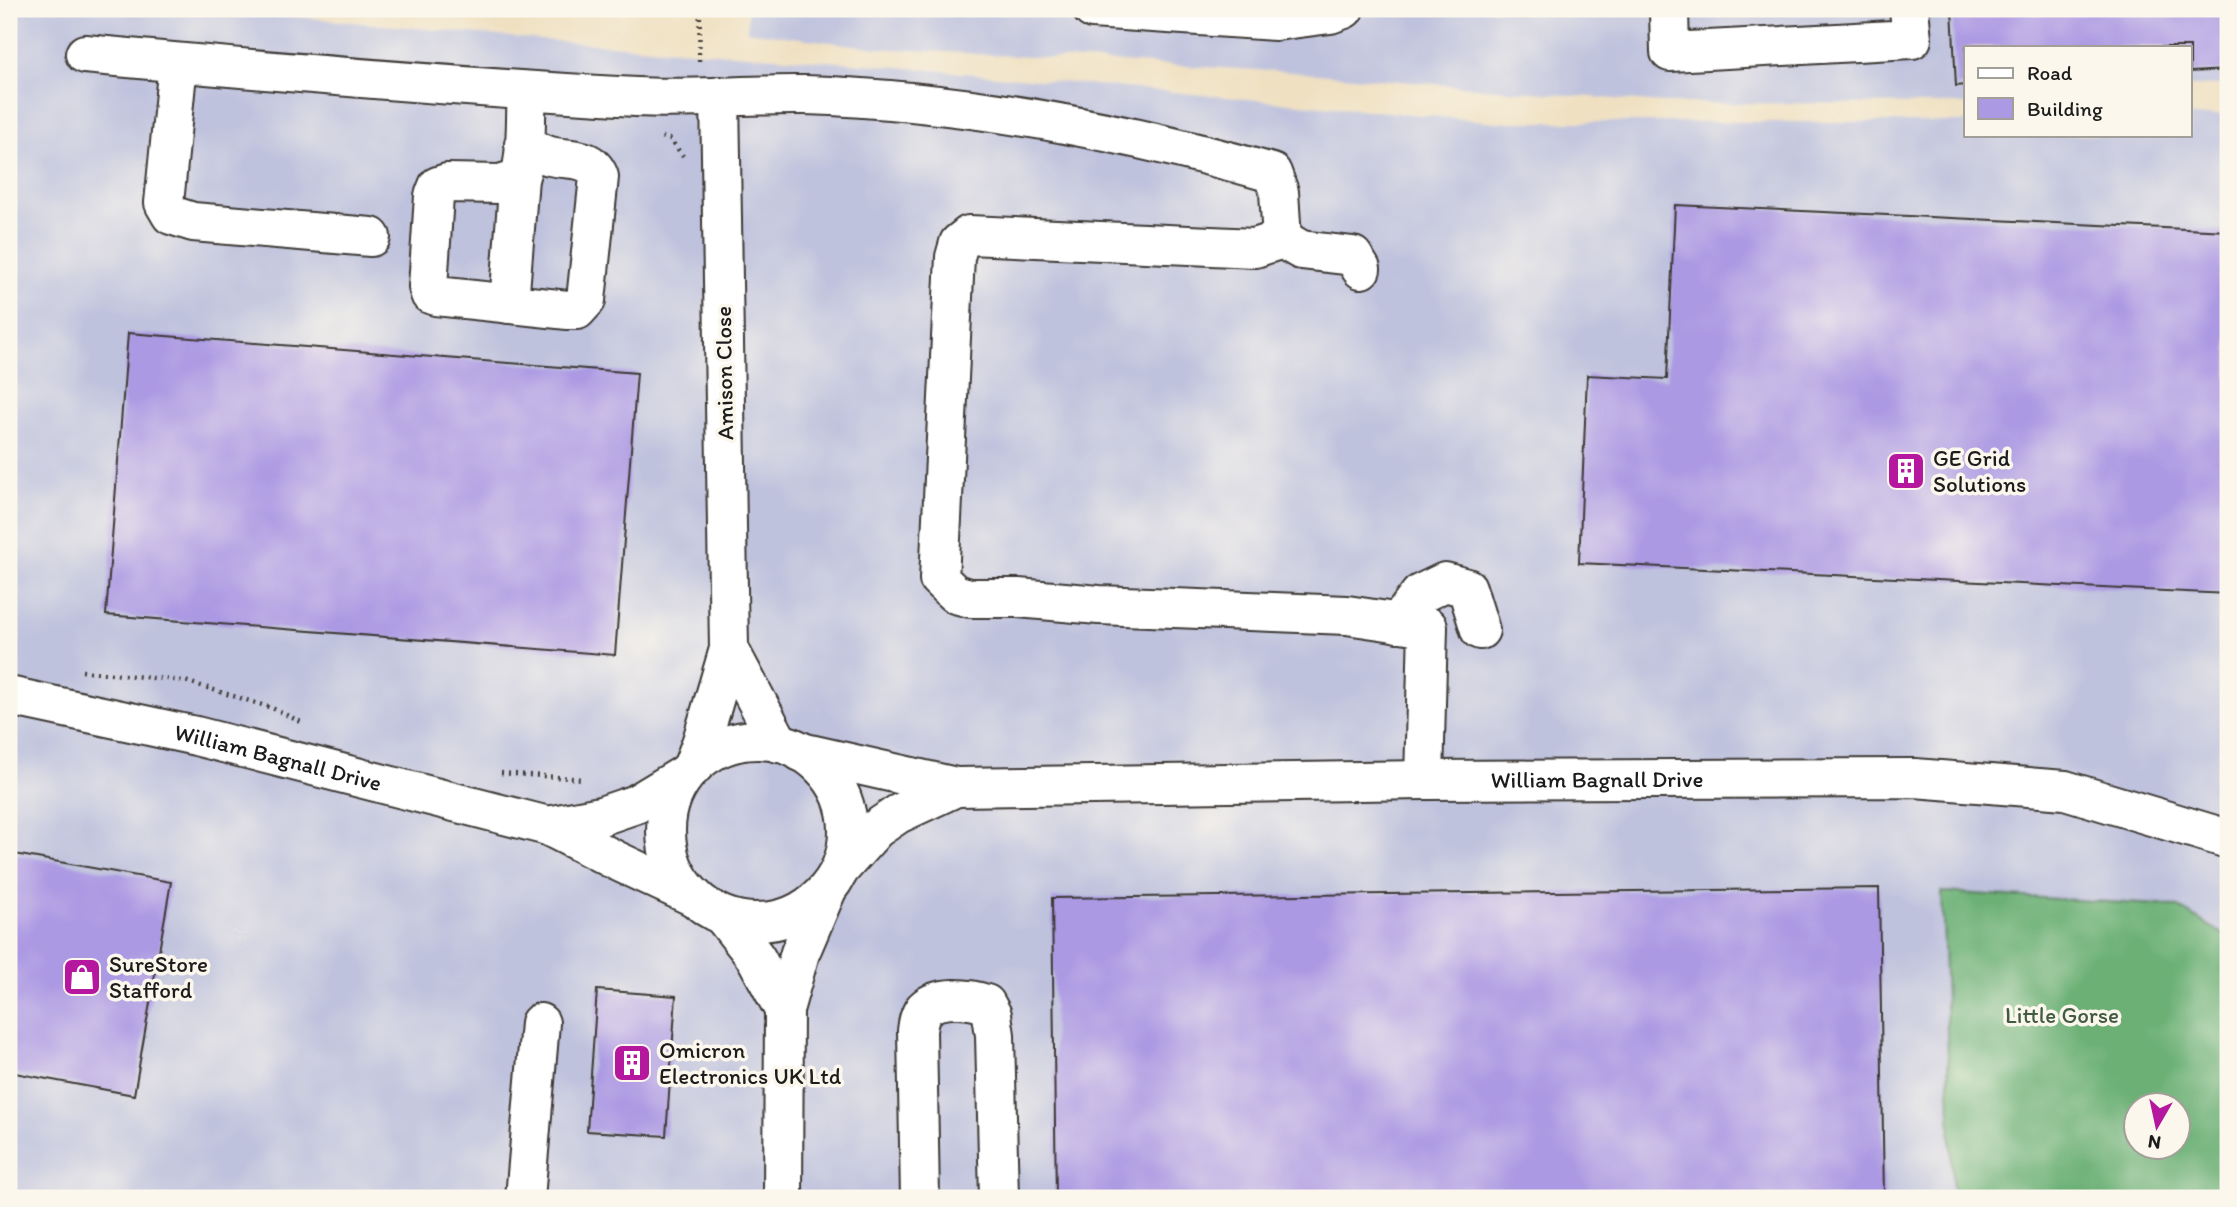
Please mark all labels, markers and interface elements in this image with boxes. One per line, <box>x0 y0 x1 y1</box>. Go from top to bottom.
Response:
legend <box>1964 46 2192 136</box>
text: Road <box>2027 60 2073 85</box>
text: Building <box>2027 96 2103 121</box>
street label: Amison Close <box>709 306 739 440</box>
place label: GE Grid Solutions <box>1933 444 2026 498</box>
building icon: GE Grid Solutions <box>1885 450 1927 492</box>
street label: William Bagnall Drive <box>172 718 385 797</box>
street label: William Bagnall Drive <box>1491 765 1704 794</box>
place label: SureStore Stafford <box>109 950 208 1004</box>
shop icon: SureStore Stafford <box>61 956 103 998</box>
park label: Little Gorse <box>2005 1001 2119 1029</box>
place label: Omicron Electronics UK Ltd <box>659 1036 842 1090</box>
building icon: Omicron Electronics UK Ltd <box>611 1042 653 1084</box>
north arrow <box>2122 1092 2192 1162</box>
text: N <box>2146 1130 2163 1155</box>

